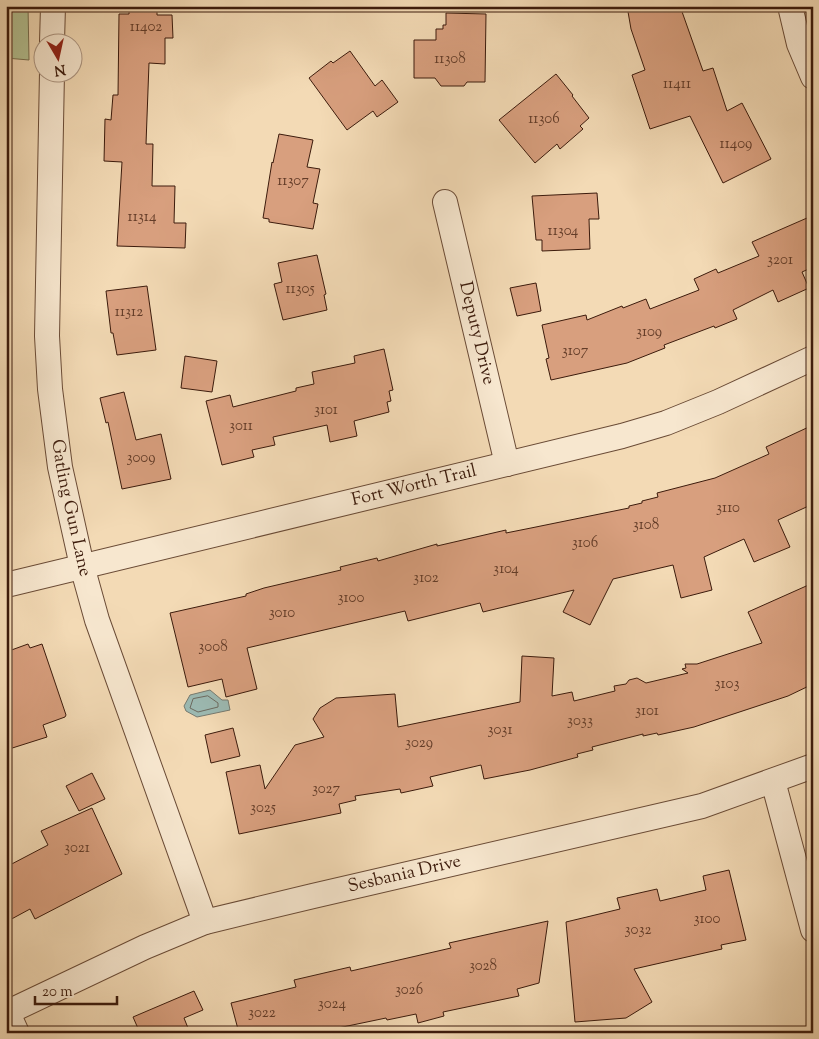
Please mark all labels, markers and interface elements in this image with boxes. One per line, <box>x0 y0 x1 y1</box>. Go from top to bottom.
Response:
house number: 11402 <box>130 17 162 38</box>
north arrow <box>32 32 82 82</box>
house number: 11308 <box>434 49 466 70</box>
text: N <box>53 58 67 80</box>
house number: 11411 <box>663 74 691 95</box>
house number: 11306 <box>528 109 560 130</box>
house number: 11409 <box>720 134 752 155</box>
house number: 11307 <box>277 171 309 192</box>
house number: 11314 <box>128 207 157 228</box>
house number: 11304 <box>548 221 579 242</box>
house number: 3201 <box>767 250 793 271</box>
house number: 11305 <box>285 279 315 300</box>
street label: Deputy Drive <box>451 279 501 388</box>
house number: 11312 <box>115 302 143 323</box>
house number: 3109 <box>636 322 662 343</box>
house number: 3107 <box>562 341 589 362</box>
house number: 3101 <box>314 400 338 421</box>
house number: 3011 <box>229 416 253 437</box>
street label: Gatling Gun Lane <box>44 438 97 580</box>
house number: 3009 <box>126 448 156 469</box>
street label: Fort Worth Trail <box>349 459 480 514</box>
house number: 3110 <box>716 498 740 519</box>
house number: 3108 <box>633 515 659 536</box>
house number: 3106 <box>572 533 598 554</box>
house number: 3104 <box>493 559 519 580</box>
house number: 3102 <box>413 568 439 589</box>
house number: 3100 <box>338 588 364 609</box>
house number: 3010 <box>269 603 295 624</box>
house number: 3008 <box>198 637 228 658</box>
house number: 3103 <box>714 674 740 695</box>
house number: 3101 <box>635 701 659 722</box>
house number: 3033 <box>567 711 593 732</box>
house number: 3031 <box>487 720 513 741</box>
house number: 3029 <box>405 733 433 754</box>
house number: 3027 <box>312 779 341 800</box>
house number: 3025 <box>250 798 276 819</box>
house number: 3021 <box>64 838 90 859</box>
street label: Sesbania Drive <box>345 849 464 900</box>
house number: 3100 <box>694 909 720 930</box>
house number: 3032 <box>625 920 651 941</box>
house number: 3028 <box>469 956 497 977</box>
scale bar <box>35 974 118 1006</box>
house number: 3026 <box>395 980 423 1001</box>
text: 20 m <box>42 982 73 1003</box>
house number: 3024 <box>318 994 347 1015</box>
house number: 3022 <box>248 1003 276 1024</box>

